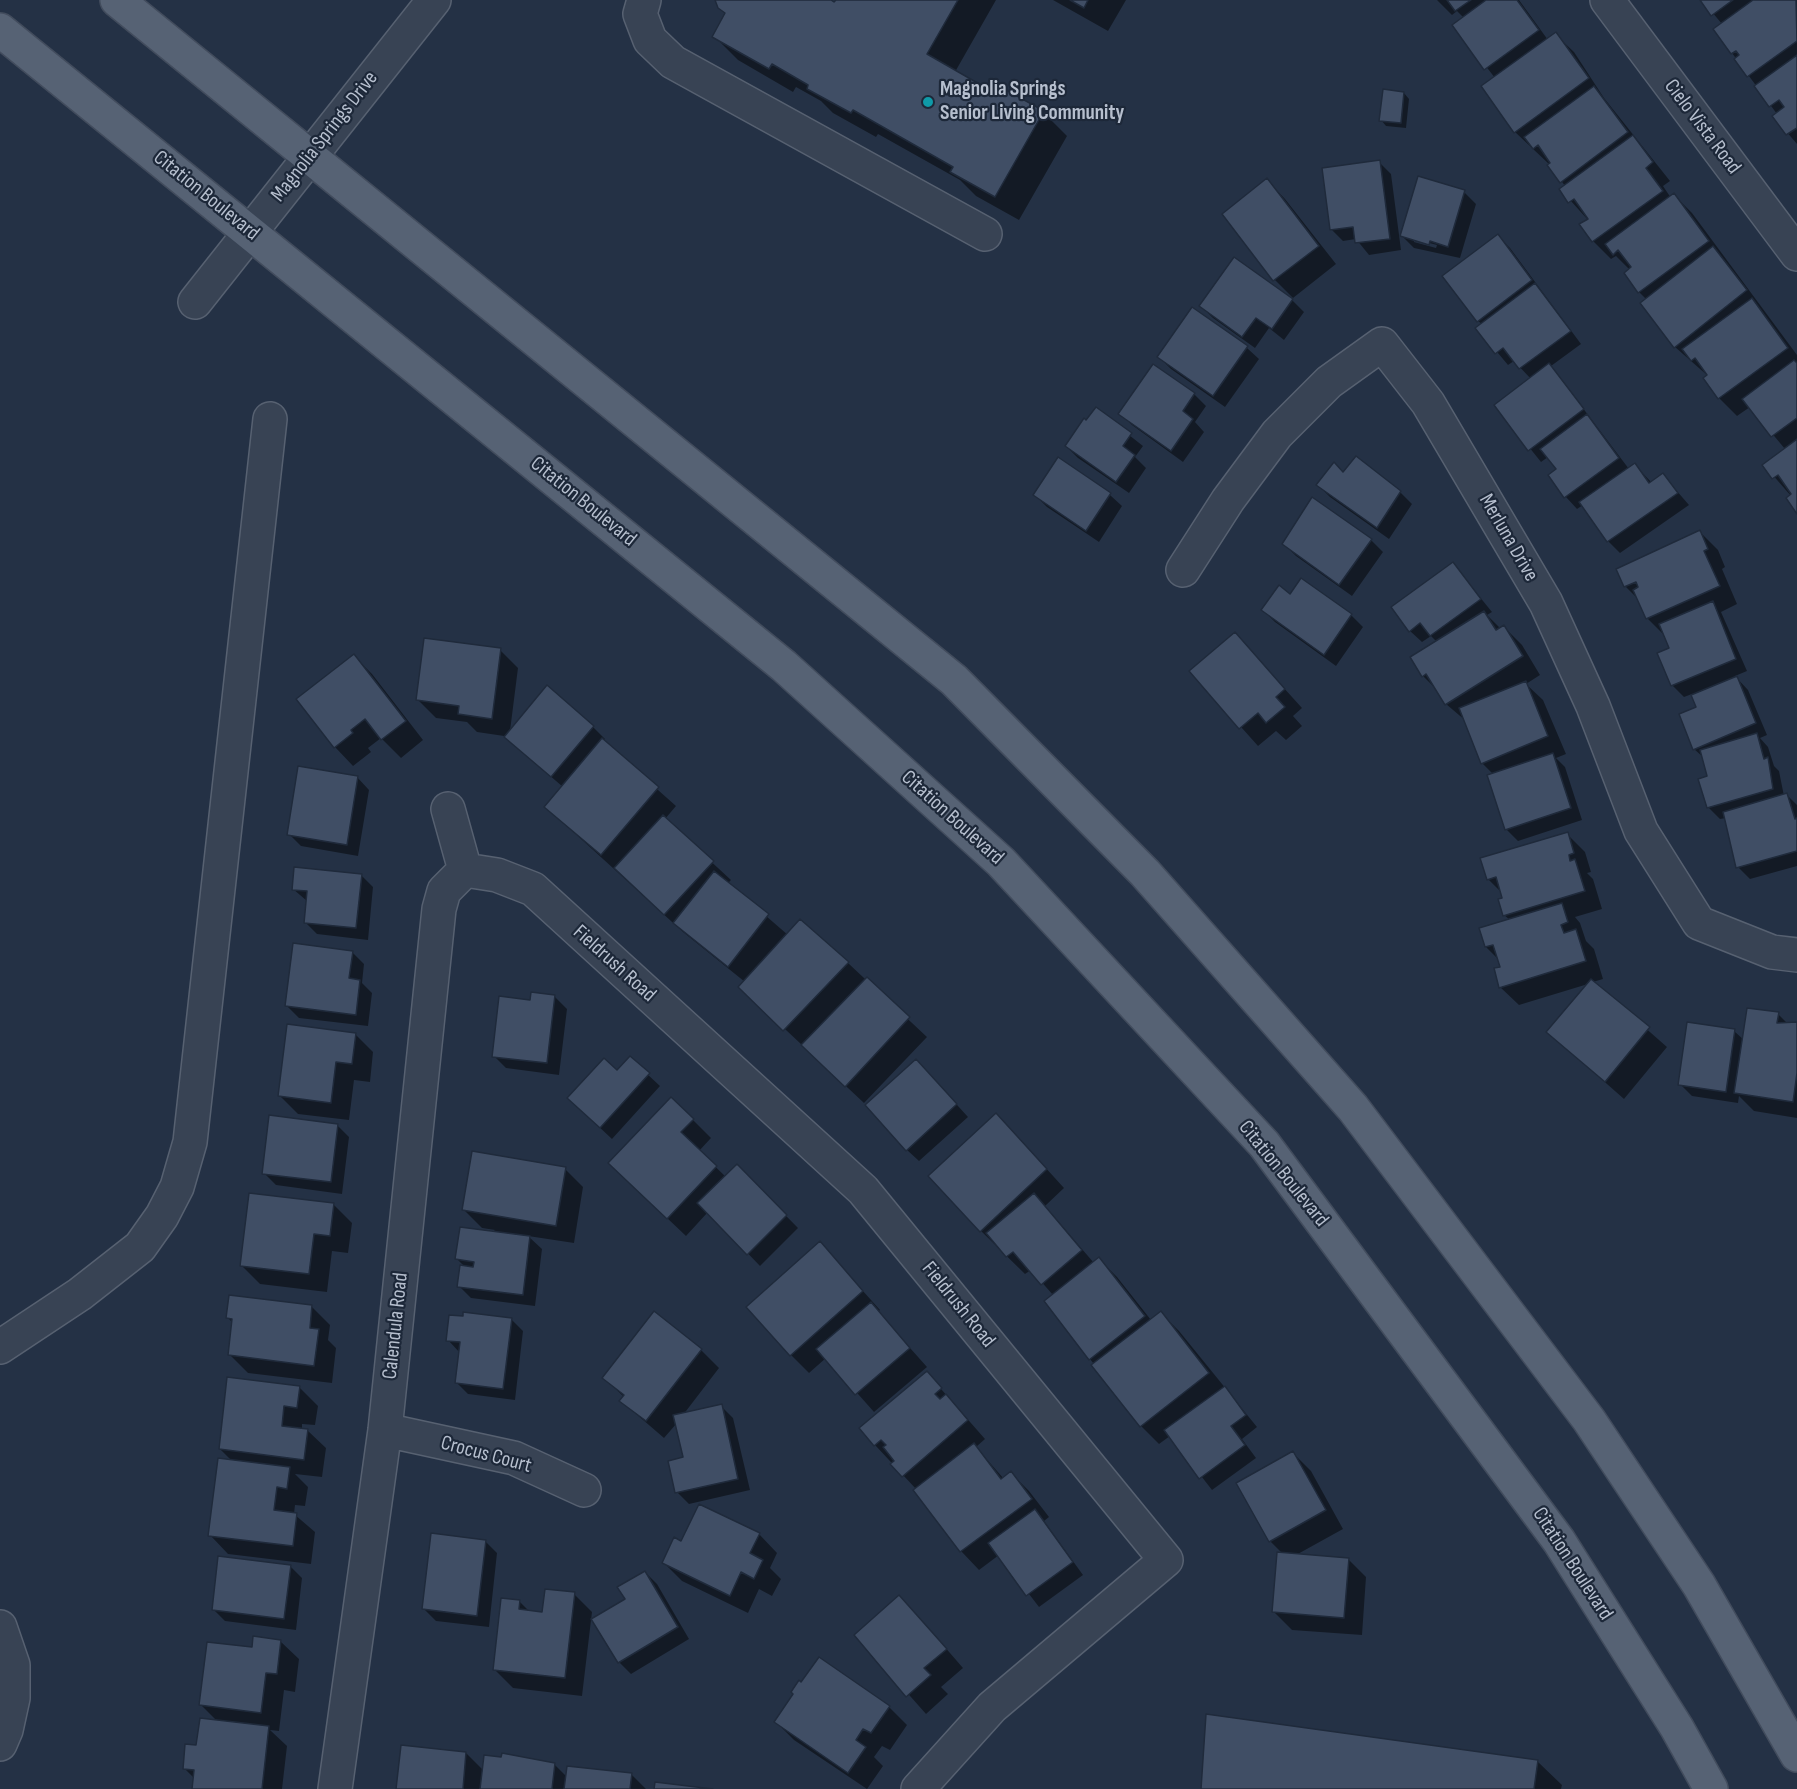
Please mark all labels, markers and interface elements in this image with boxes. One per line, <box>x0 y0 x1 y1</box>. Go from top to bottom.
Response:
street label: Magnolia Springs Drive <box>266 67 384 207</box>
street label: Cielo Vista Road <box>1658 75 1746 179</box>
place label: Magnolia Springs Senior Living Community <box>940 77 1124 127</box>
marker: Magnolia Springs Senior Living Community <box>921 95 935 109</box>
street label: Citation Boulevard <box>148 146 264 246</box>
street label: Citation Boulevard <box>525 452 641 552</box>
street label: Merluna Drive <box>1473 490 1543 586</box>
street label: Citation Boulevard <box>896 765 1008 871</box>
street label: Fieldrush Road <box>567 920 661 1008</box>
street label: Citation Boulevard <box>1233 1116 1333 1232</box>
street label: Fieldrush Road <box>916 1257 1000 1353</box>
street label: Calendula Road <box>378 1271 414 1381</box>
street label: Crocus Court <box>438 1431 534 1479</box>
street label: Citation Boulevard <box>1526 1503 1618 1625</box>

